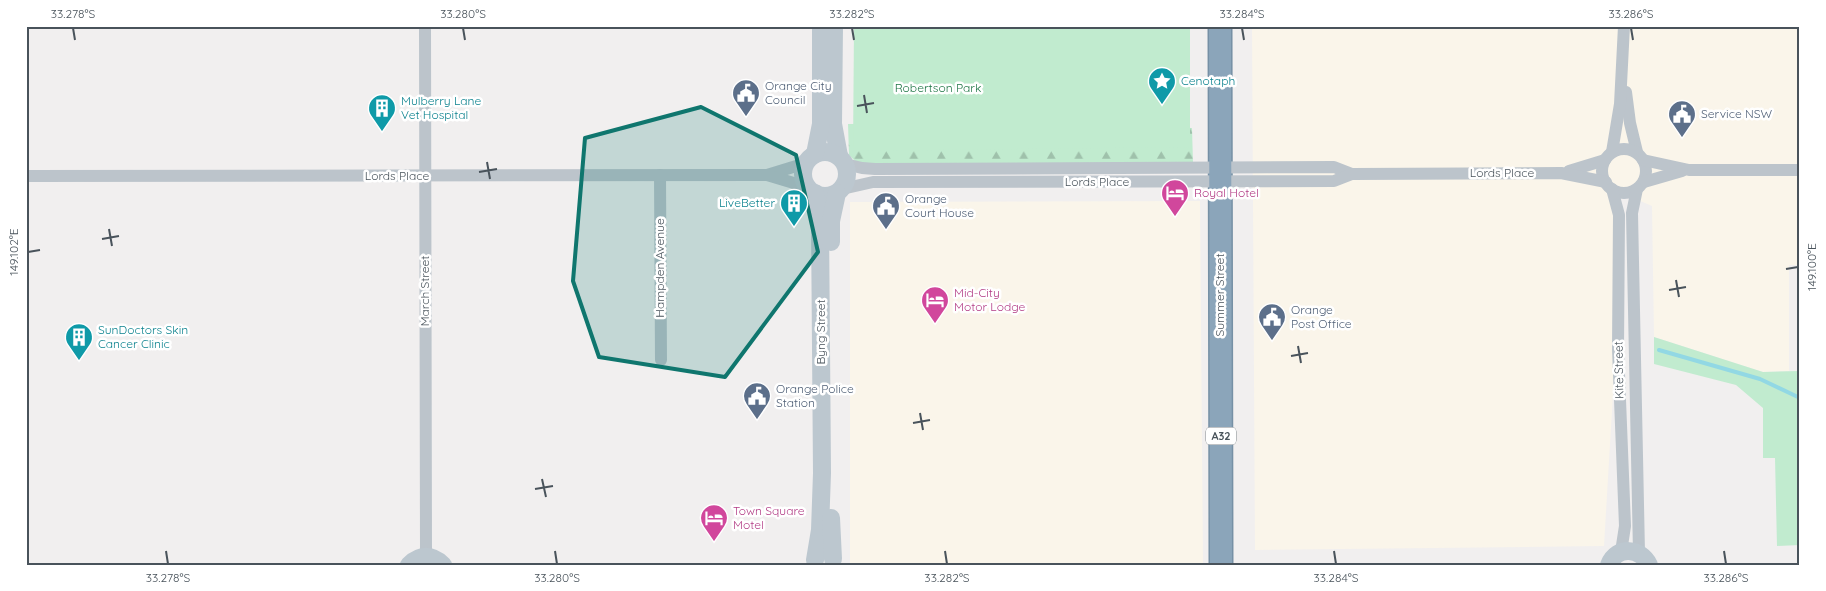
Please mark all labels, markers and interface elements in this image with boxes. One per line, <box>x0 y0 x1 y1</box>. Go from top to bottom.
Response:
text: 33.278°S <box>51 6 96 21</box>
text: 33.280°S <box>440 6 486 21</box>
text: 33.282°S <box>829 6 875 21</box>
text: 33.284°S <box>1220 6 1265 21</box>
text: 33.286°S <box>1608 6 1654 21</box>
place icon: Cenotaph <box>1147 66 1177 105</box>
place label: Cenotaph <box>1181 73 1235 88</box>
public building icon: Orange City Council <box>731 78 761 117</box>
place label: Orange City Council <box>765 78 831 107</box>
park label: Robertson Park <box>895 80 981 95</box>
building icon: Mulberry Lane Vet Hospital <box>367 93 397 132</box>
place label: Mulberry Lane Vet Hospital <box>401 93 481 122</box>
public building icon: Service NSW <box>1667 99 1697 138</box>
place label: Service NSW <box>1701 106 1772 121</box>
street label: Lords Place <box>1470 165 1534 180</box>
street label: Lords Place <box>365 168 429 183</box>
street label: Lords Place <box>1065 174 1129 189</box>
hotel icon: Royal Hotel <box>1160 178 1190 217</box>
place label: Royal Hotel <box>1194 185 1259 200</box>
building icon: LiveBetter <box>779 188 809 227</box>
public building icon: Orange Court House <box>871 191 901 230</box>
place label: Orange Court House <box>905 191 974 220</box>
place label: LiveBetter <box>719 195 775 210</box>
street label: Hampden Avenue <box>652 218 667 318</box>
text: 149.102°E <box>6 228 21 276</box>
text: 149.100°E <box>1804 243 1819 291</box>
street label: Summer Street <box>1212 254 1227 336</box>
street label: March Street <box>417 256 432 326</box>
hotel icon: Mid-City Motor Lodge <box>920 285 950 324</box>
place label: Mid-City Motor Lodge <box>954 285 1025 314</box>
street label: Byng Street <box>813 299 828 365</box>
public building icon: Orange Post Office <box>1257 302 1287 341</box>
place label: Orange Post Office <box>1291 302 1352 331</box>
building icon: SunDoctors Skin Cancer Clinic <box>64 322 94 361</box>
place label: SunDoctors Skin Cancer Clinic <box>98 322 188 351</box>
street label: Kite Street <box>1610 341 1627 399</box>
public building icon: Orange Police Station <box>742 381 772 420</box>
place label: Orange Police Station <box>776 381 854 410</box>
road number: A32 <box>1206 428 1236 444</box>
hotel icon: Town Square Motel <box>699 503 729 542</box>
place label: Town Square Motel <box>733 503 805 532</box>
text: 33.278°S <box>146 570 191 585</box>
text: 33.280°S <box>534 570 580 585</box>
text: 33.282°S <box>924 570 970 585</box>
text: 33.284°S <box>1314 570 1359 585</box>
text: 33.286°S <box>1703 570 1749 585</box>

